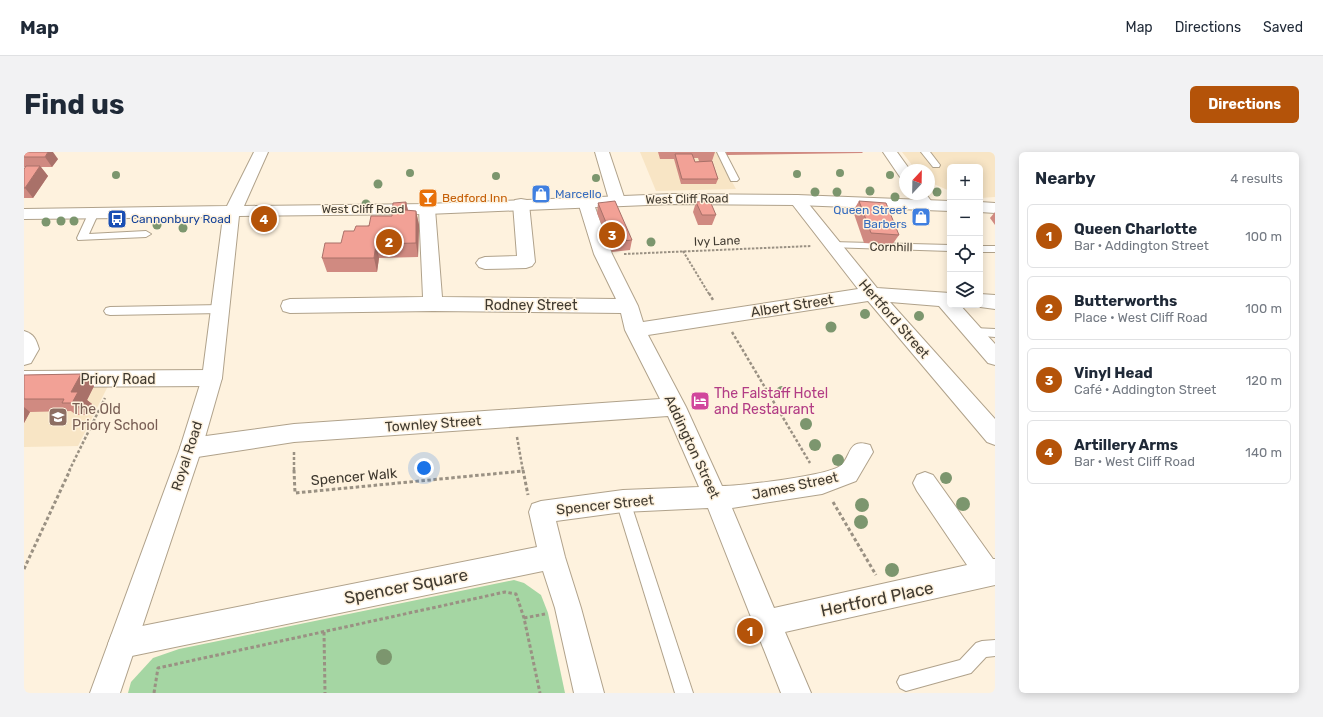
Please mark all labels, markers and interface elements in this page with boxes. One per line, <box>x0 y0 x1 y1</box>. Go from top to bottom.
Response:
text: Map <box>20 16 59 39</box>
text: Map <box>1126 19 1153 36</box>
text: Directions <box>1175 19 1241 36</box>
text: Saved <box>1263 19 1303 36</box>
button: Directions <box>1190 86 1299 123</box>
text: Find us <box>24 88 124 121</box>
north arrow <box>899 164 935 200</box>
map controls <box>947 164 983 308</box>
button: + <box>947 164 983 200</box>
text: Nearby <box>1035 168 1096 188</box>
text: 4 results <box>1230 171 1283 186</box>
shop icon: Marcello <box>530 183 552 205</box>
bar icon: Bedford Inn <box>417 187 439 209</box>
place label: Marcello <box>555 187 602 201</box>
place label: Bedford Inn <box>442 191 508 205</box>
street label: West Cliff Road <box>645 191 729 207</box>
button: − <box>947 200 983 236</box>
street label: West Cliff Road <box>321 202 405 216</box>
place label: Queen Street Barbers <box>833 203 907 231</box>
pin: 4 <box>251 204 277 234</box>
shop icon: Queen Street Barbers <box>910 206 932 228</box>
bus stop icon: Cannonbury Road <box>106 208 128 230</box>
place label: Cannonbury Road <box>131 212 231 226</box>
pin: 3 <box>599 220 625 250</box>
text: Queen Charlotte <box>1074 220 1197 238</box>
pin: 2 <box>376 227 402 257</box>
text: 1 <box>1046 229 1052 244</box>
text: 100 m <box>1245 229 1282 244</box>
street label: Ivy Lane <box>693 233 741 249</box>
button: locate <box>947 236 983 272</box>
text: Bar · Addington Street <box>1074 238 1209 253</box>
street label: Cornhill <box>869 240 913 254</box>
button: layers <box>947 272 983 308</box>
street label: Hertford Street <box>855 276 933 362</box>
street label: Albert Street <box>749 291 835 321</box>
text: Butterworths <box>1074 292 1177 310</box>
street label: Rodney Street <box>485 297 578 314</box>
text: 2 <box>1045 301 1053 316</box>
text: 100 m <box>1245 301 1282 316</box>
text: Place · West Cliff Road <box>1074 310 1208 325</box>
text: Vinyl Head <box>1074 364 1153 382</box>
street label: Priory Road <box>80 371 156 388</box>
text: 3 <box>1045 373 1053 388</box>
text: 120 m <box>1246 373 1282 388</box>
text: Café · Addington Street <box>1074 382 1216 397</box>
place label: The Falstaff Hotel and Restaurant <box>714 385 828 418</box>
hotel icon: The Falstaff Hotel and Restaurant <box>689 390 711 412</box>
street label: Addington Street <box>661 393 724 502</box>
place label: The Old Priory School <box>72 401 158 434</box>
school or university icon: The Old Priory School <box>47 406 69 428</box>
street label: Townley Street <box>384 412 482 436</box>
street label: Royal Road <box>168 419 206 493</box>
text: Artillery Arms <box>1074 436 1178 454</box>
text: 4 <box>1045 445 1053 460</box>
text: 140 m <box>1245 445 1282 460</box>
text: Bar · West Cliff Road <box>1074 454 1195 469</box>
your location <box>414 458 434 478</box>
street label: Spencer Walk <box>310 465 399 489</box>
street label: James Street <box>750 468 840 503</box>
street label: Spencer Street <box>555 491 655 519</box>
street label: Spencer Square <box>342 564 470 608</box>
street label: Hertford Place <box>819 577 935 621</box>
pin: 1 <box>737 616 763 646</box>

